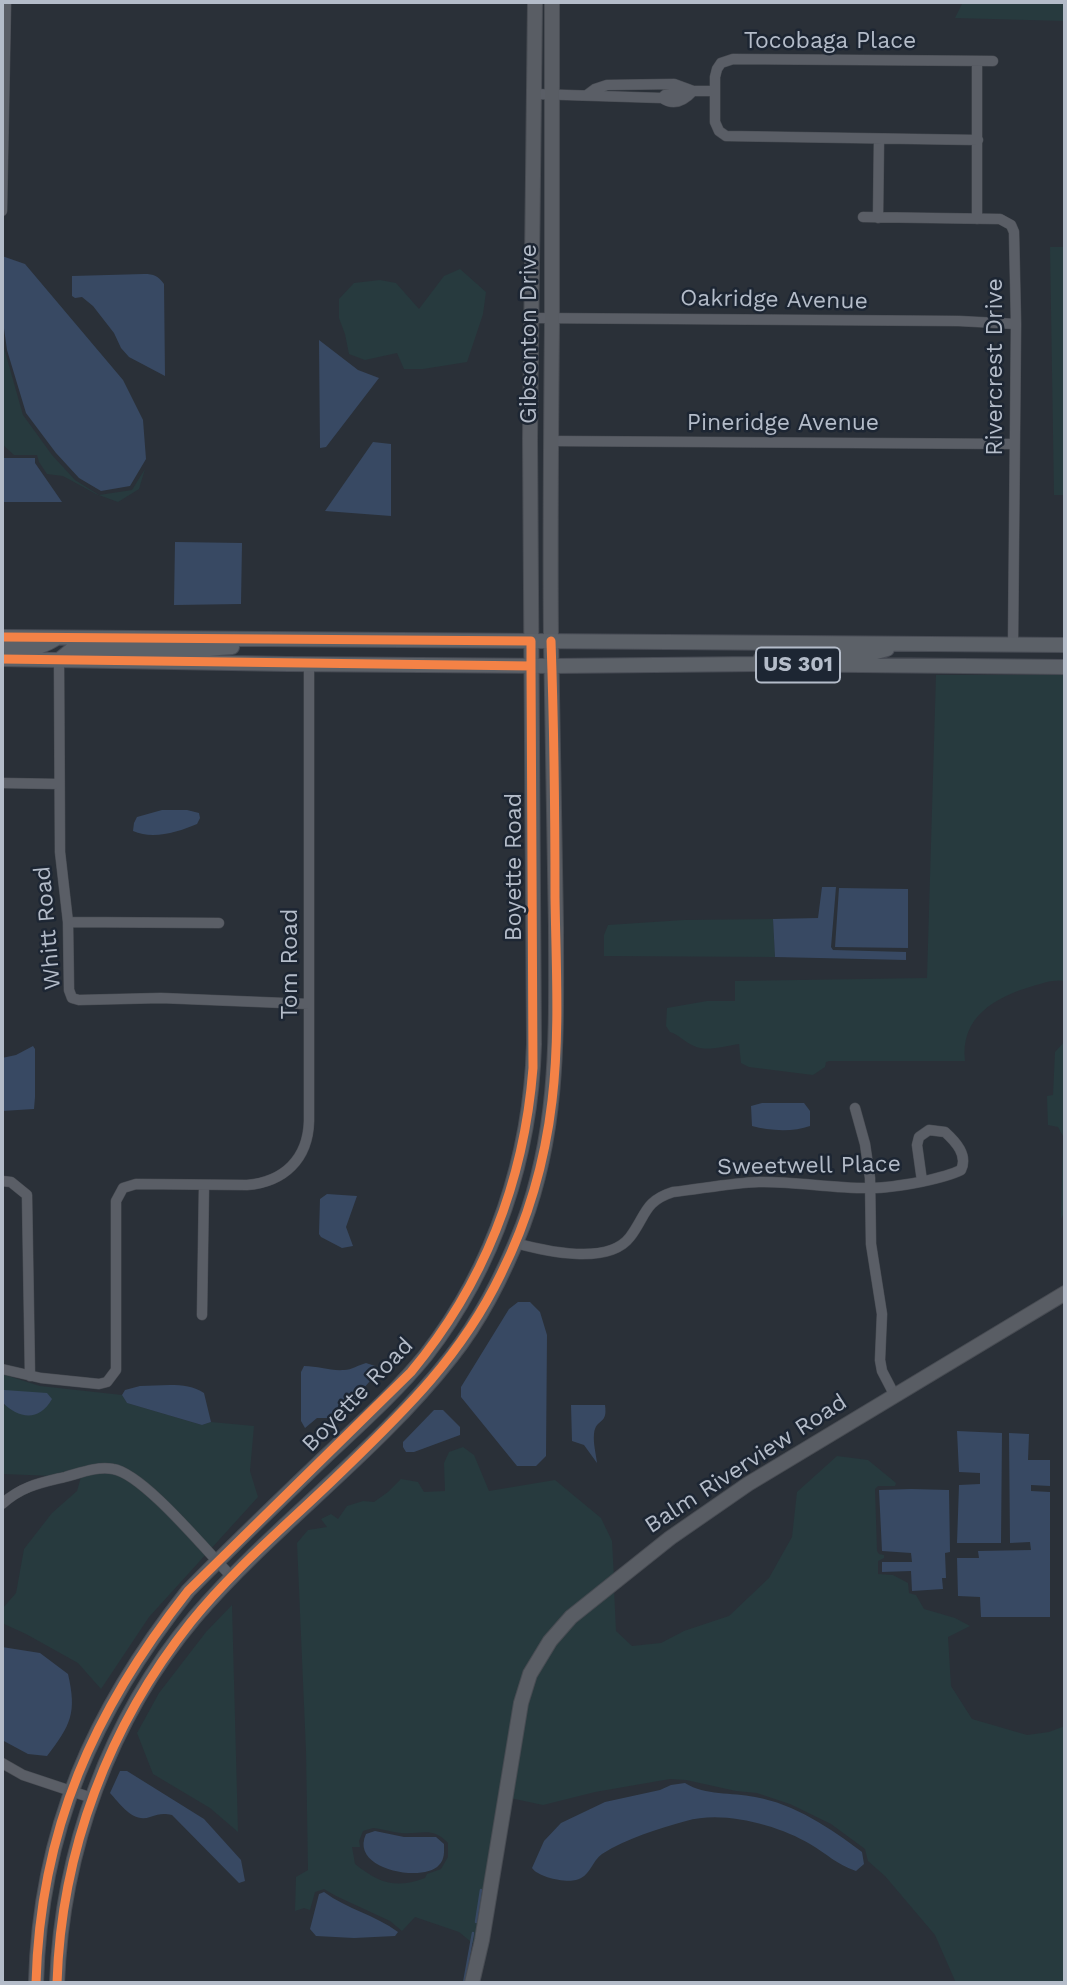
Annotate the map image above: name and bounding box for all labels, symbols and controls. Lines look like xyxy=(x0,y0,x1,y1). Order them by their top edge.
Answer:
street label: Tocobaga Place xyxy=(744,27,916,55)
street label: Gibsonton Drive xyxy=(515,244,543,424)
street label: Rivercrest Drive xyxy=(981,278,1009,456)
street label: Oakridge Avenue xyxy=(680,285,868,315)
street label: Pineridge Avenue xyxy=(687,409,879,437)
road number: US 301 xyxy=(756,648,840,682)
street label: Boyette Road xyxy=(500,793,528,941)
street label: Whitt Road xyxy=(29,865,67,991)
street label: Tom Road xyxy=(276,908,304,1020)
street label: Sweetwell Place xyxy=(717,1151,901,1181)
street label: Boyette Road xyxy=(297,1332,419,1458)
street label: Balm Riverview Road xyxy=(640,1388,852,1540)

